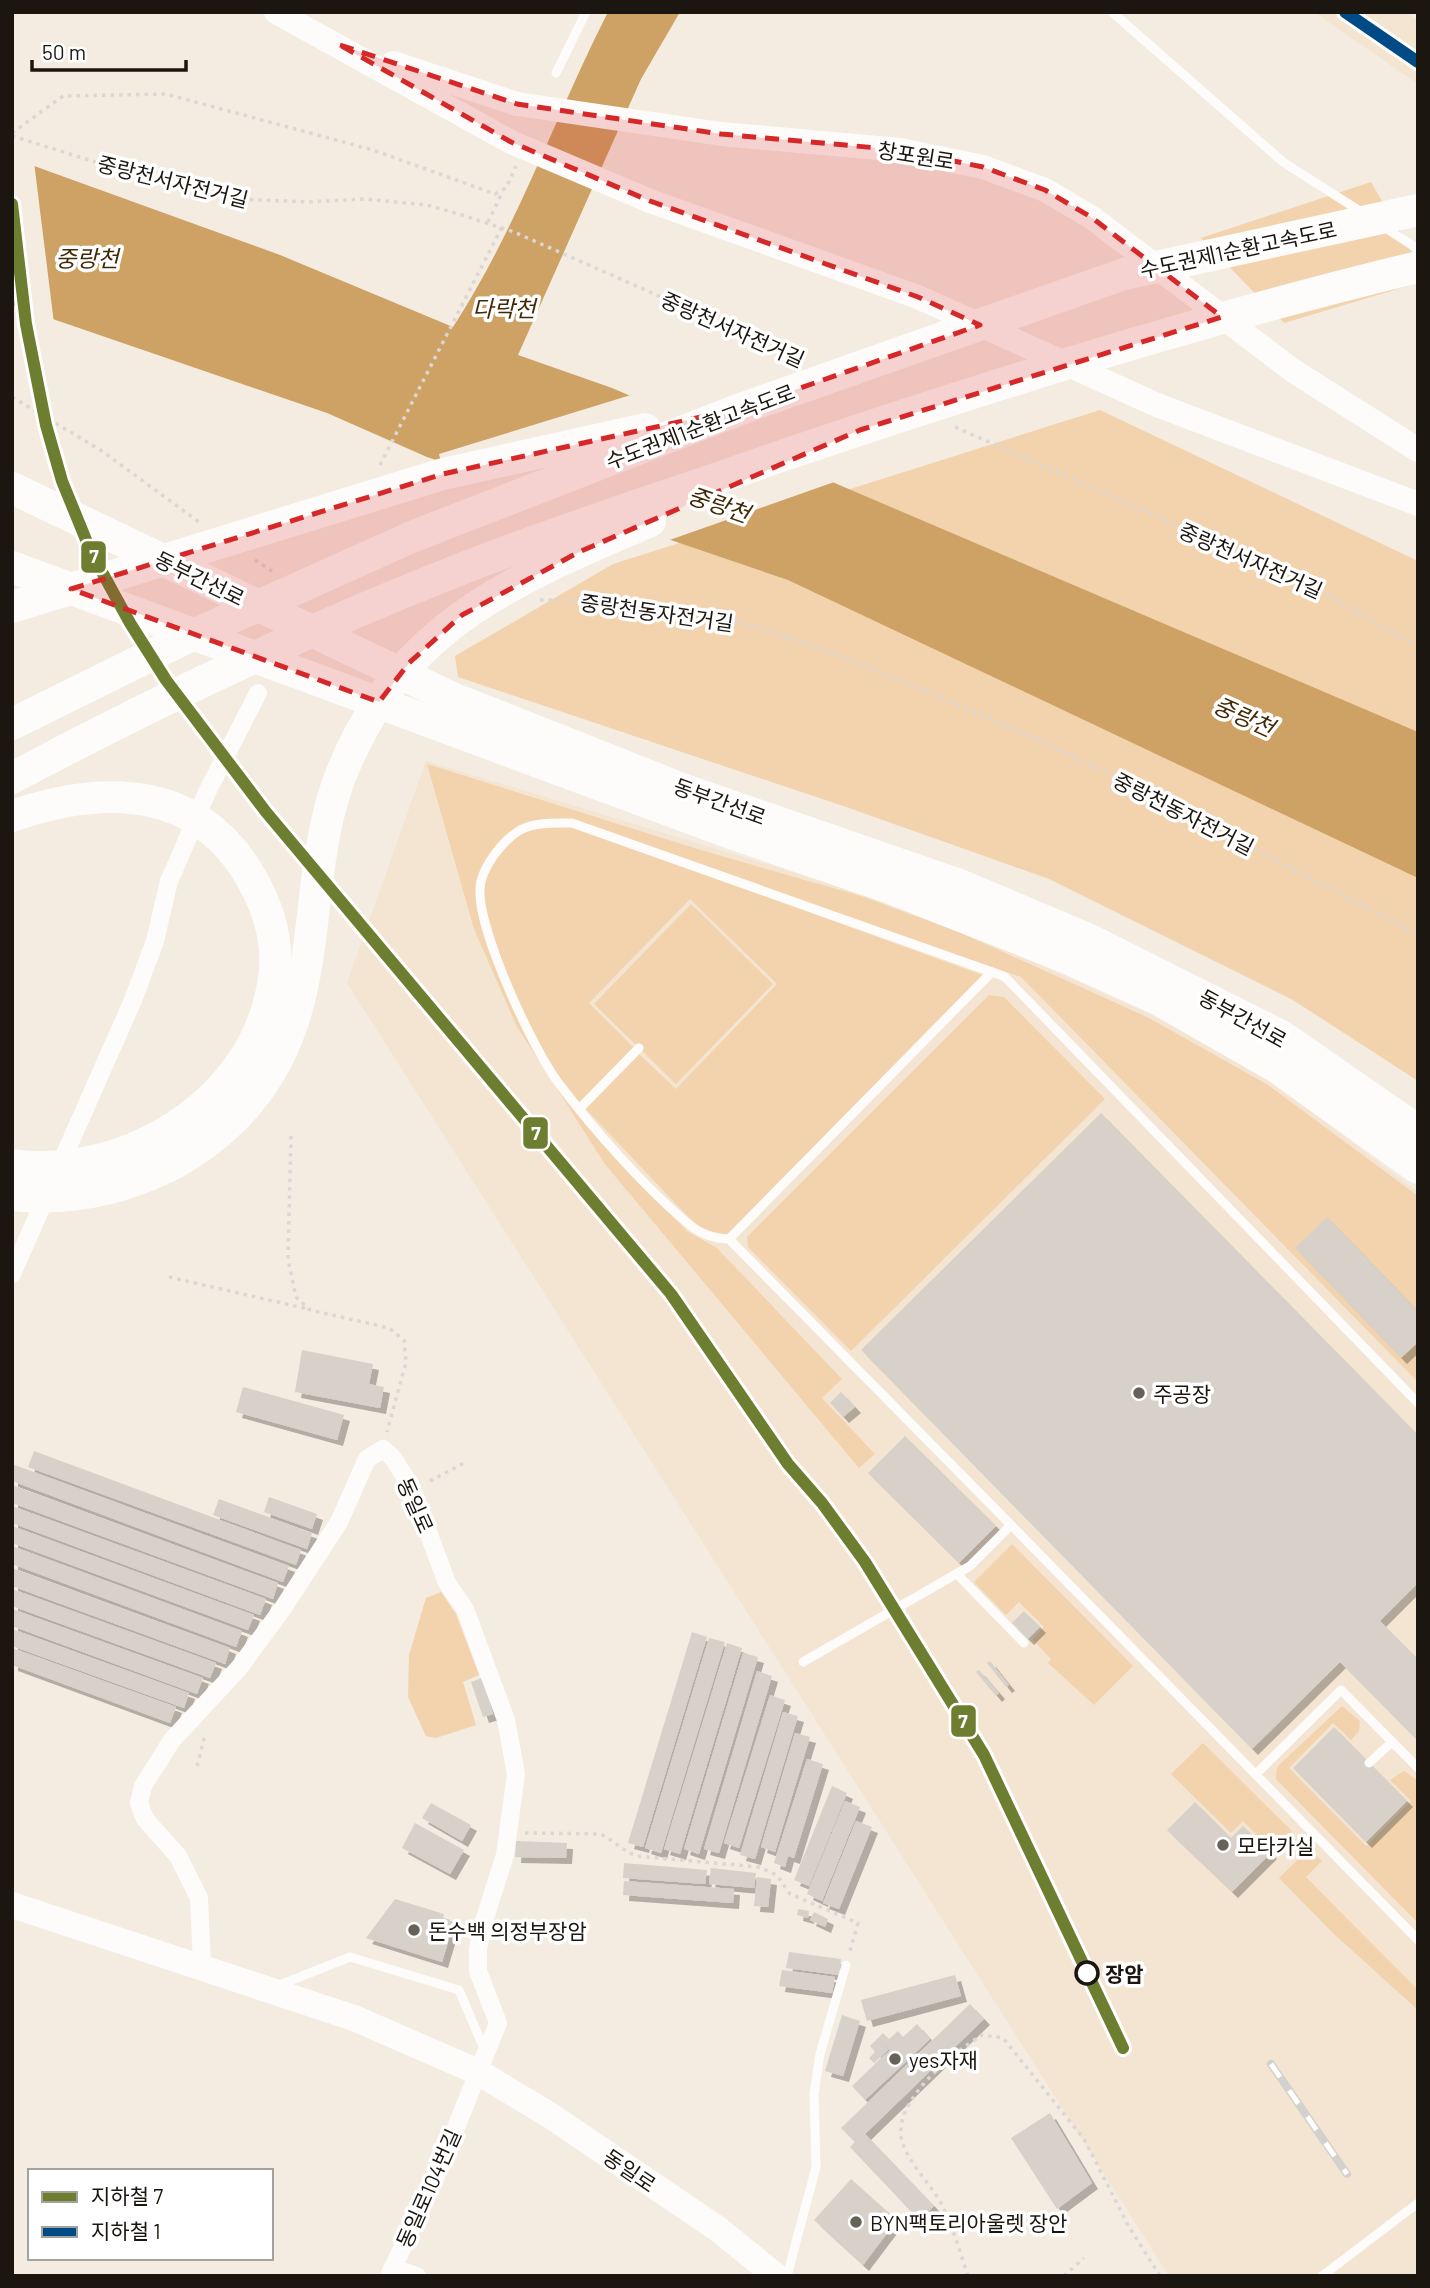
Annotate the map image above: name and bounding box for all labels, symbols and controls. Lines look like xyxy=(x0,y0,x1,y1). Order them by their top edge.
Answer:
scale bar xyxy=(32,28,186,72)
text: 50 m xyxy=(42,39,86,64)
street label: 창포원로 xyxy=(876,137,956,173)
street label: 중랑천서자전거길 xyxy=(95,150,251,212)
street label: 수도권제1순환고속도로 xyxy=(1137,216,1339,282)
water label: 중랑천 xyxy=(55,244,122,272)
street label: 중랑천서자전거길 xyxy=(657,286,809,372)
water label: 다락천 xyxy=(472,294,539,322)
street label: 수도권제1순환고속도로 xyxy=(602,378,798,474)
water label: 중랑천 xyxy=(684,480,756,528)
street label: 중랑천서자전거길 xyxy=(1175,517,1327,603)
line badge: 7 xyxy=(80,540,107,574)
text: 7 xyxy=(89,544,99,567)
street label: 동부간선로 xyxy=(151,546,249,610)
street label: 중랑천동자전거길 xyxy=(579,589,735,635)
water label: 중랑천 xyxy=(1209,690,1281,743)
street label: 중랑천동자전거길 xyxy=(1109,767,1259,859)
street label: 동부간선로 xyxy=(670,773,770,829)
street label: 동부간선로 xyxy=(1195,984,1291,1052)
line badge: 7 xyxy=(522,1116,549,1150)
text: 7 xyxy=(531,1121,541,1144)
place label: 주공장 xyxy=(1153,1381,1211,1406)
marker: 주공장 xyxy=(1131,1385,1147,1401)
street label: 동일로 xyxy=(393,1473,439,1537)
line badge: 7 xyxy=(950,1704,977,1738)
text: 7 xyxy=(958,1709,968,1732)
place label: 모타카실 xyxy=(1237,1833,1314,1858)
marker: 모타카실 xyxy=(1215,1837,1231,1853)
place label: 돈수백 의정부장암 xyxy=(428,1918,587,1943)
marker: 돈수백 의정부장암 xyxy=(406,1922,422,1938)
marker: 장암 xyxy=(1075,1961,1099,1985)
place label: 장암 xyxy=(1105,1961,1144,1986)
place label: yes자재 xyxy=(909,2047,978,2072)
marker: yes자재 xyxy=(887,2051,903,2067)
street label: 동일로104번길 xyxy=(391,2125,465,2251)
street label: 동일로 xyxy=(599,2143,661,2197)
legend xyxy=(28,2169,273,2260)
text: 지하철 7 xyxy=(91,2183,163,2208)
place label: BYN팩토리아울렛 장안 xyxy=(870,2210,1067,2235)
marker: BYN팩토리아울렛 장안 xyxy=(848,2214,864,2230)
text: 지하철 1 xyxy=(91,2218,161,2243)

